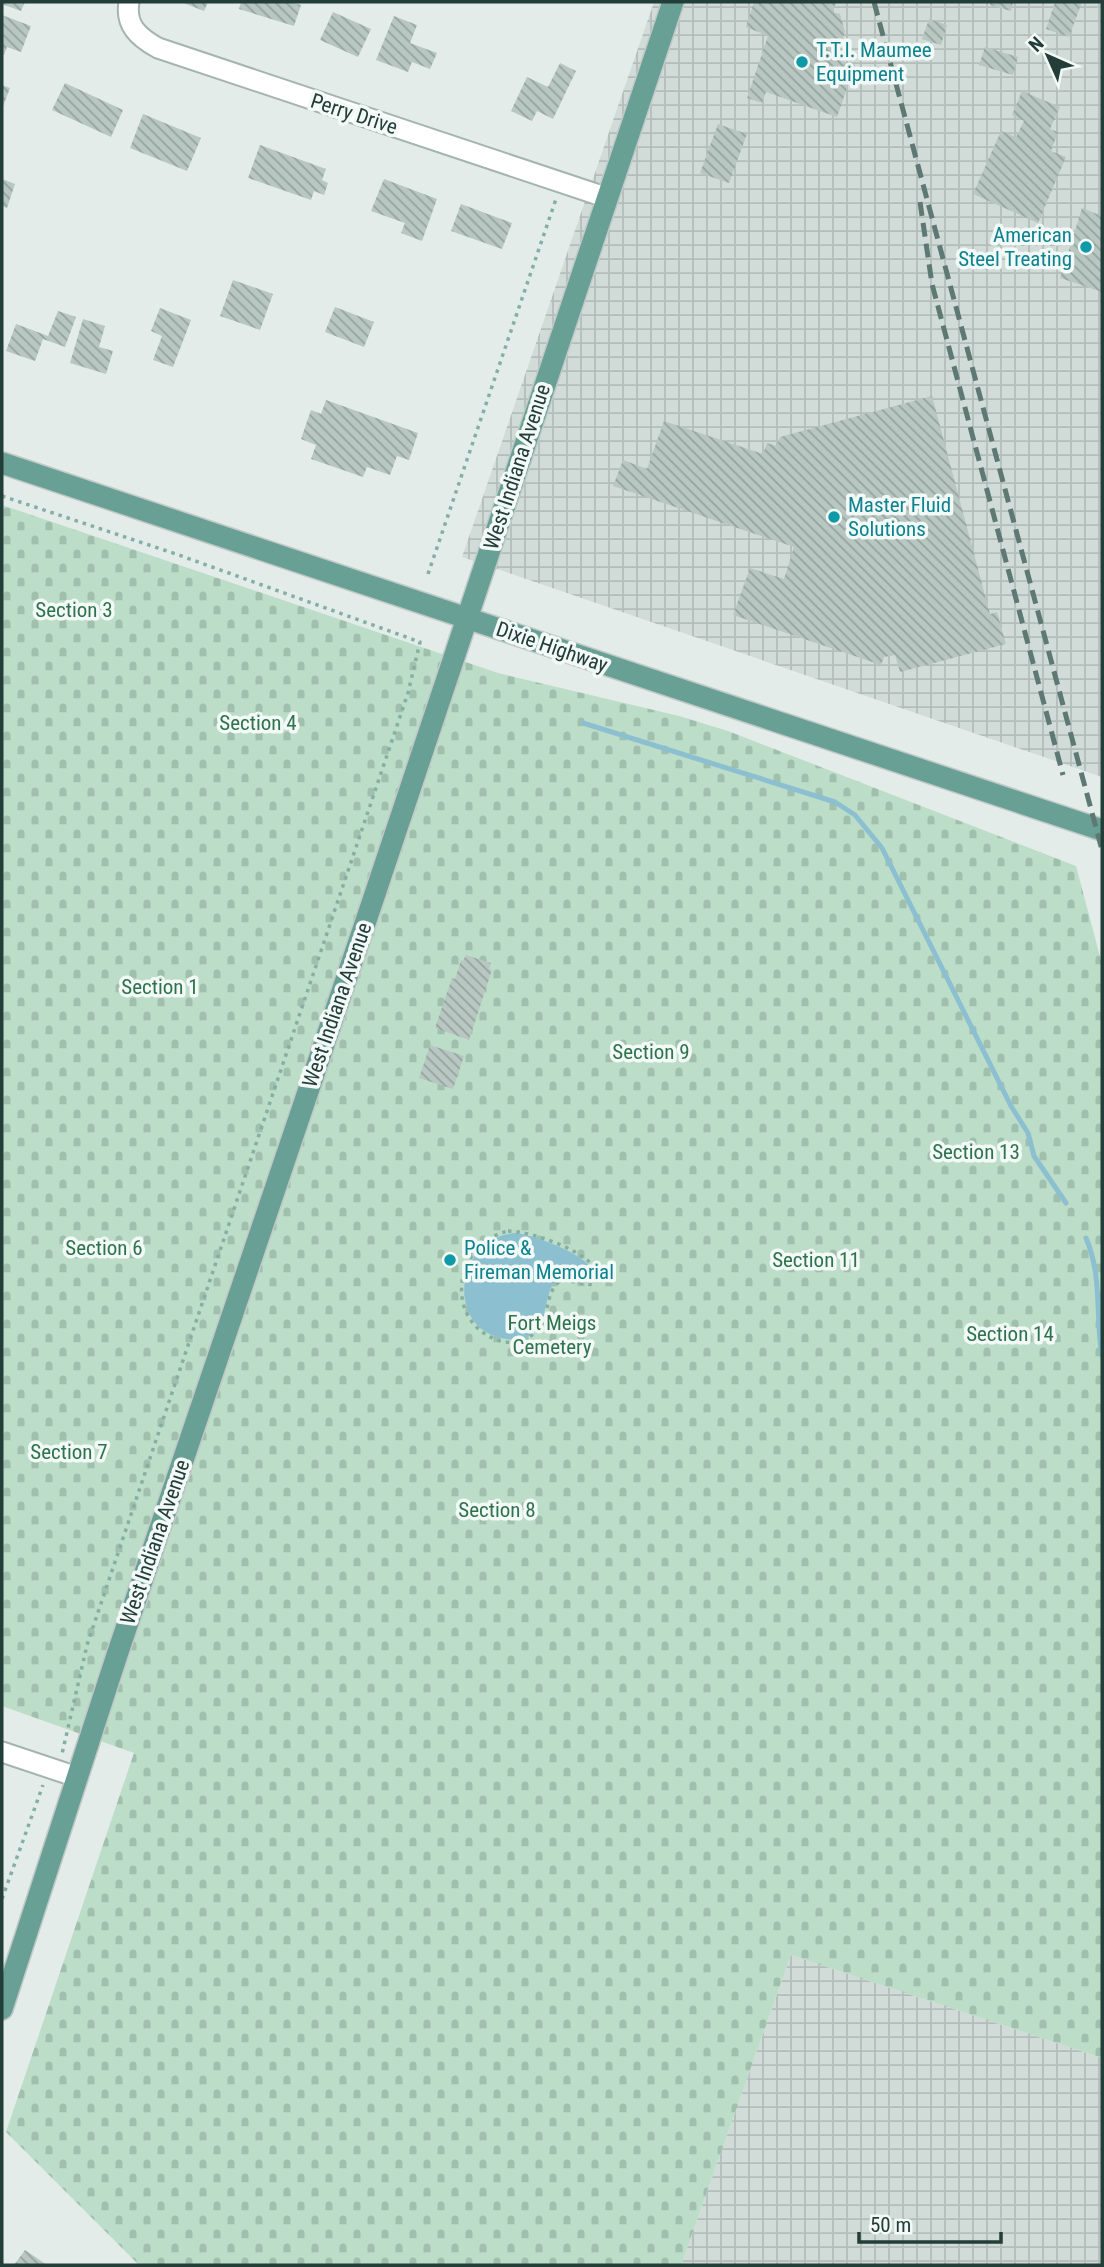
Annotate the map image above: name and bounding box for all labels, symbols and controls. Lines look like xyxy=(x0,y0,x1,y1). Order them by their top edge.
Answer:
north arrow xyxy=(1013,21,1083,91)
text: N xyxy=(1024,32,1049,57)
place label: T.T.I. Maumee Equipment xyxy=(816,38,932,86)
marker: T.T.I. Maumee Equipment xyxy=(794,54,810,70)
street label: Perry Drive xyxy=(308,89,401,139)
place label: American Steel Treating xyxy=(958,223,1072,271)
marker: American Steel Treating xyxy=(1078,239,1094,255)
street label: West Indiana Avenue xyxy=(479,381,555,553)
place label: Master Fluid Solutions xyxy=(848,493,951,541)
marker: Master Fluid Solutions xyxy=(826,509,842,525)
park label: Section 3 xyxy=(35,598,113,622)
street label: Dixie Highway xyxy=(493,617,611,677)
park label: Section 4 xyxy=(219,711,297,735)
street label: West Indiana Avenue xyxy=(298,919,376,1090)
park label: Section 1 xyxy=(121,975,199,999)
park label: Section 9 xyxy=(612,1040,690,1064)
park label: Section 13 xyxy=(932,1140,1020,1164)
park label: Section 6 xyxy=(65,1236,143,1260)
place label: Police & Fireman Memorial xyxy=(464,1236,614,1284)
park label: Section 11 xyxy=(772,1248,860,1272)
marker: Police & Fireman Memorial xyxy=(442,1252,458,1268)
park label: Fort Meigs Cemetery xyxy=(508,1311,596,1359)
park label: Section 14 xyxy=(966,1322,1054,1346)
park label: Section 7 xyxy=(30,1440,108,1464)
street label: West Indiana Avenue xyxy=(116,1456,194,1627)
park label: Section 8 xyxy=(458,1498,536,1522)
scale bar xyxy=(859,2200,1001,2244)
text: 50 m xyxy=(870,2213,911,2237)

